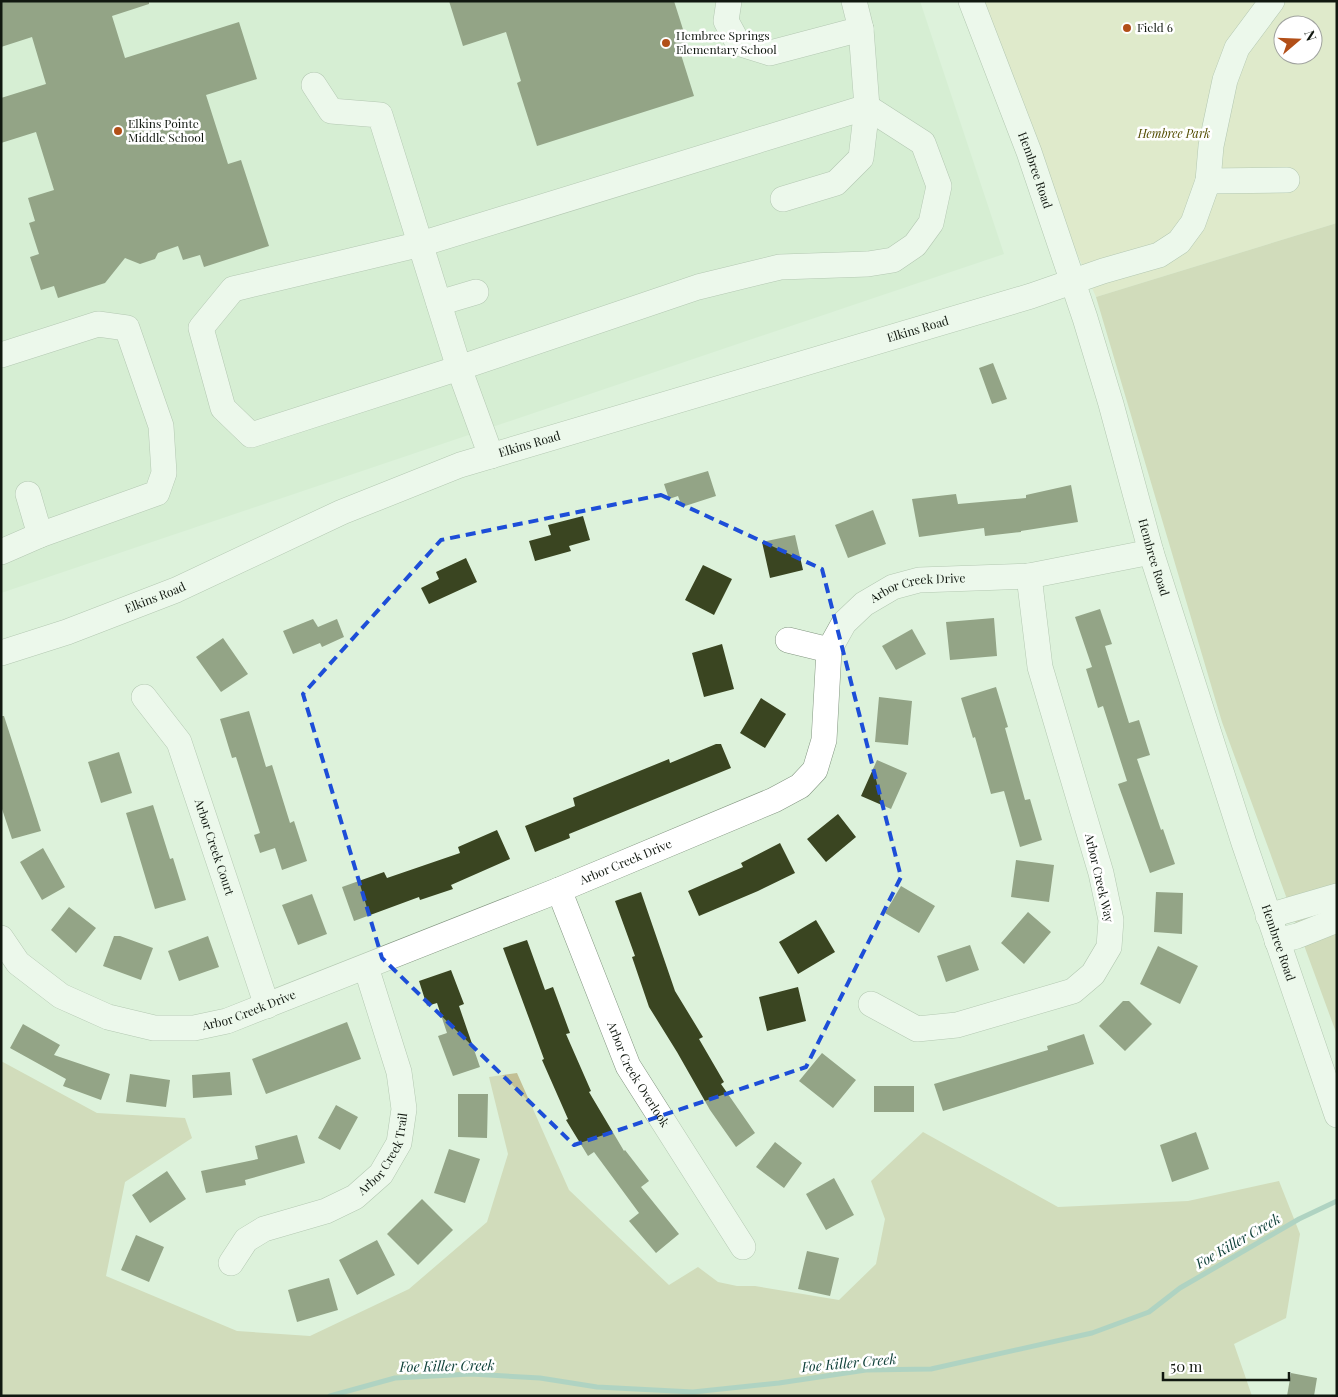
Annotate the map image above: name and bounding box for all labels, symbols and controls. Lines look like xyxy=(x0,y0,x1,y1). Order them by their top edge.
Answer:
north arrow xyxy=(1273,15,1323,65)
place label: Field 6 xyxy=(1137,19,1173,35)
marker: Field 6 xyxy=(1121,22,1133,34)
place label: Hembree Springs Elementary School xyxy=(676,27,777,57)
text: N xyxy=(1300,28,1321,43)
marker: Hembree Springs Elementary School xyxy=(660,37,672,49)
place label: Elkins Pointe Middle School xyxy=(128,115,205,145)
marker: Elkins Pointe Middle School xyxy=(112,125,124,137)
park label: Hembree Park xyxy=(1137,125,1210,141)
street label: Hembree Road xyxy=(1015,129,1056,210)
street label: Elkins Road xyxy=(885,312,950,345)
street label: Elkins Road xyxy=(496,427,562,460)
street label: Hembree Road xyxy=(1135,517,1174,598)
street label: Arbor Creek Drive xyxy=(866,569,966,606)
street label: Elkins Road xyxy=(122,578,188,616)
street label: Arbor Creek Court xyxy=(191,796,239,898)
street label: Arbor Creek Way xyxy=(1082,831,1118,924)
street label: Arbor Creek Drive xyxy=(576,835,674,888)
street label: Hembree Road xyxy=(1259,902,1300,983)
street label: Arbor Creek Drive xyxy=(199,986,298,1033)
street label: Arbor Creek Overlook xyxy=(604,1018,674,1130)
street label: Arbor Creek Trail xyxy=(353,1111,410,1199)
water label: Foe Killer Creek xyxy=(1191,1209,1284,1273)
water label: Foe Killer Creek xyxy=(800,1349,897,1376)
scale bar xyxy=(1163,1350,1289,1382)
water label: Foe Killer Creek xyxy=(398,1355,495,1376)
text: 50 m xyxy=(1170,1356,1203,1376)

